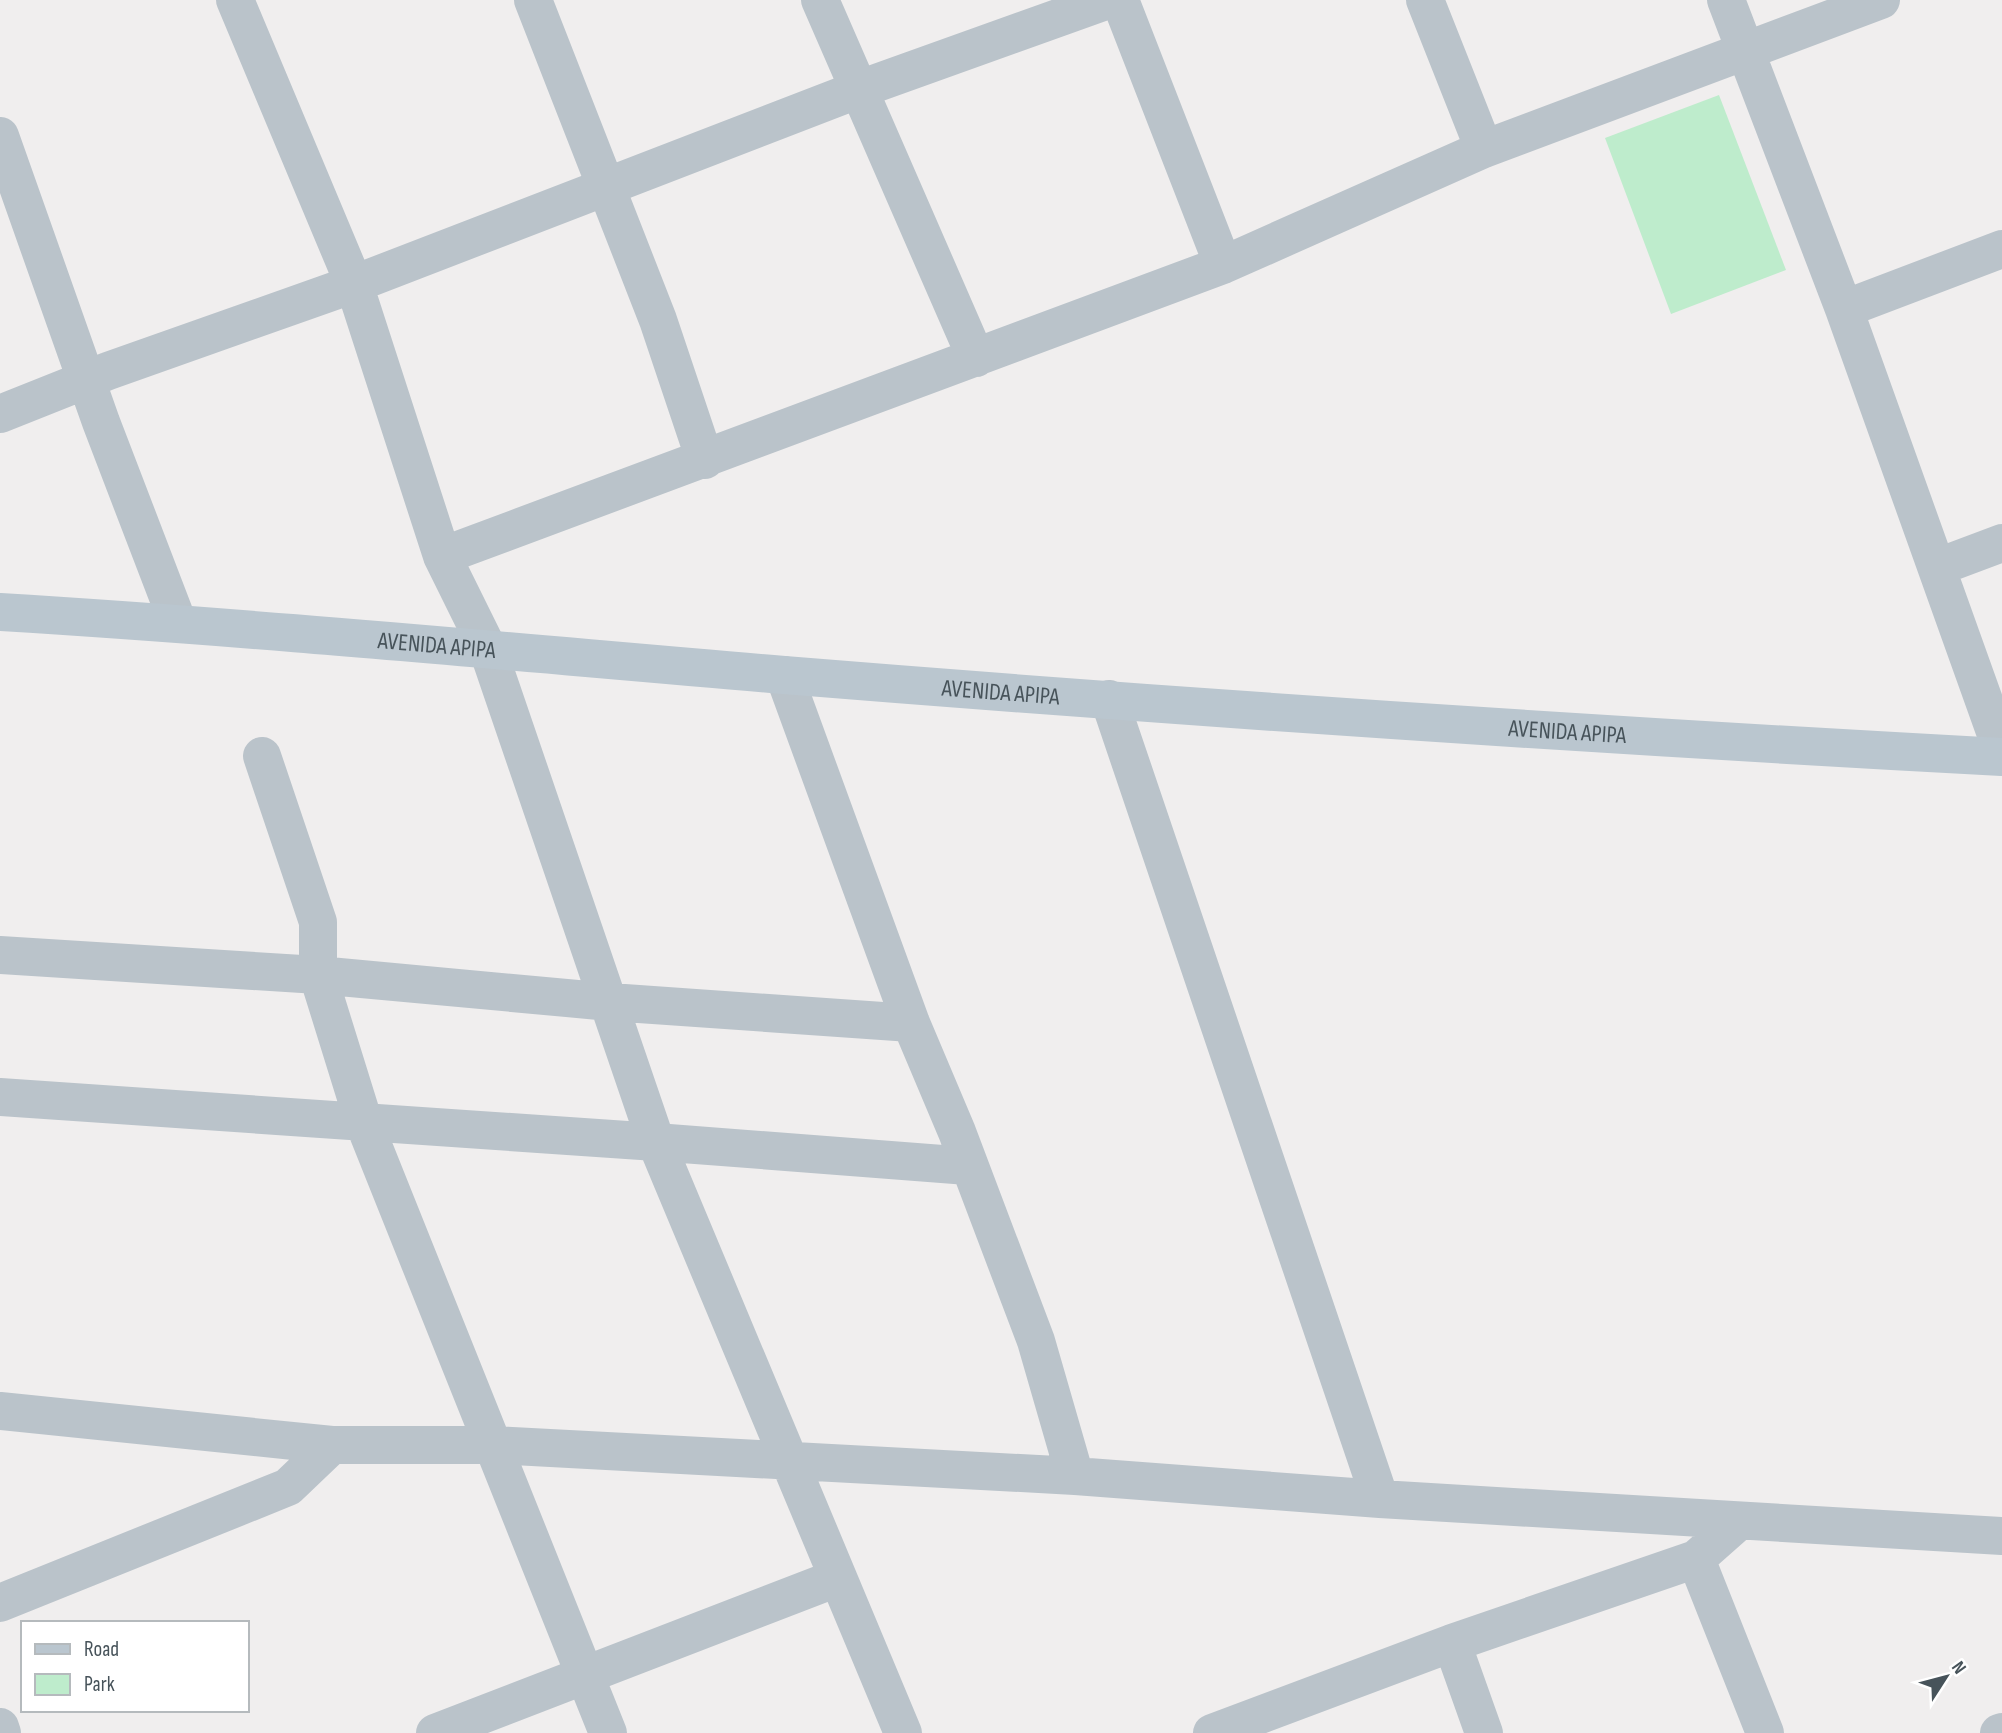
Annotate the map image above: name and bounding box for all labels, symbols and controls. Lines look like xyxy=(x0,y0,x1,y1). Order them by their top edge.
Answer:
street label: AVENIDA APIPA xyxy=(376,626,498,665)
street label: AVENIDA APIPA xyxy=(940,673,1061,712)
street label: AVENIDA APIPA xyxy=(1507,714,1628,750)
legend xyxy=(21,1621,248,1712)
text: Road xyxy=(84,1637,119,1662)
north arrow xyxy=(1911,1642,1981,1712)
text: N xyxy=(1946,1657,1971,1679)
text: Park xyxy=(84,1672,115,1697)

